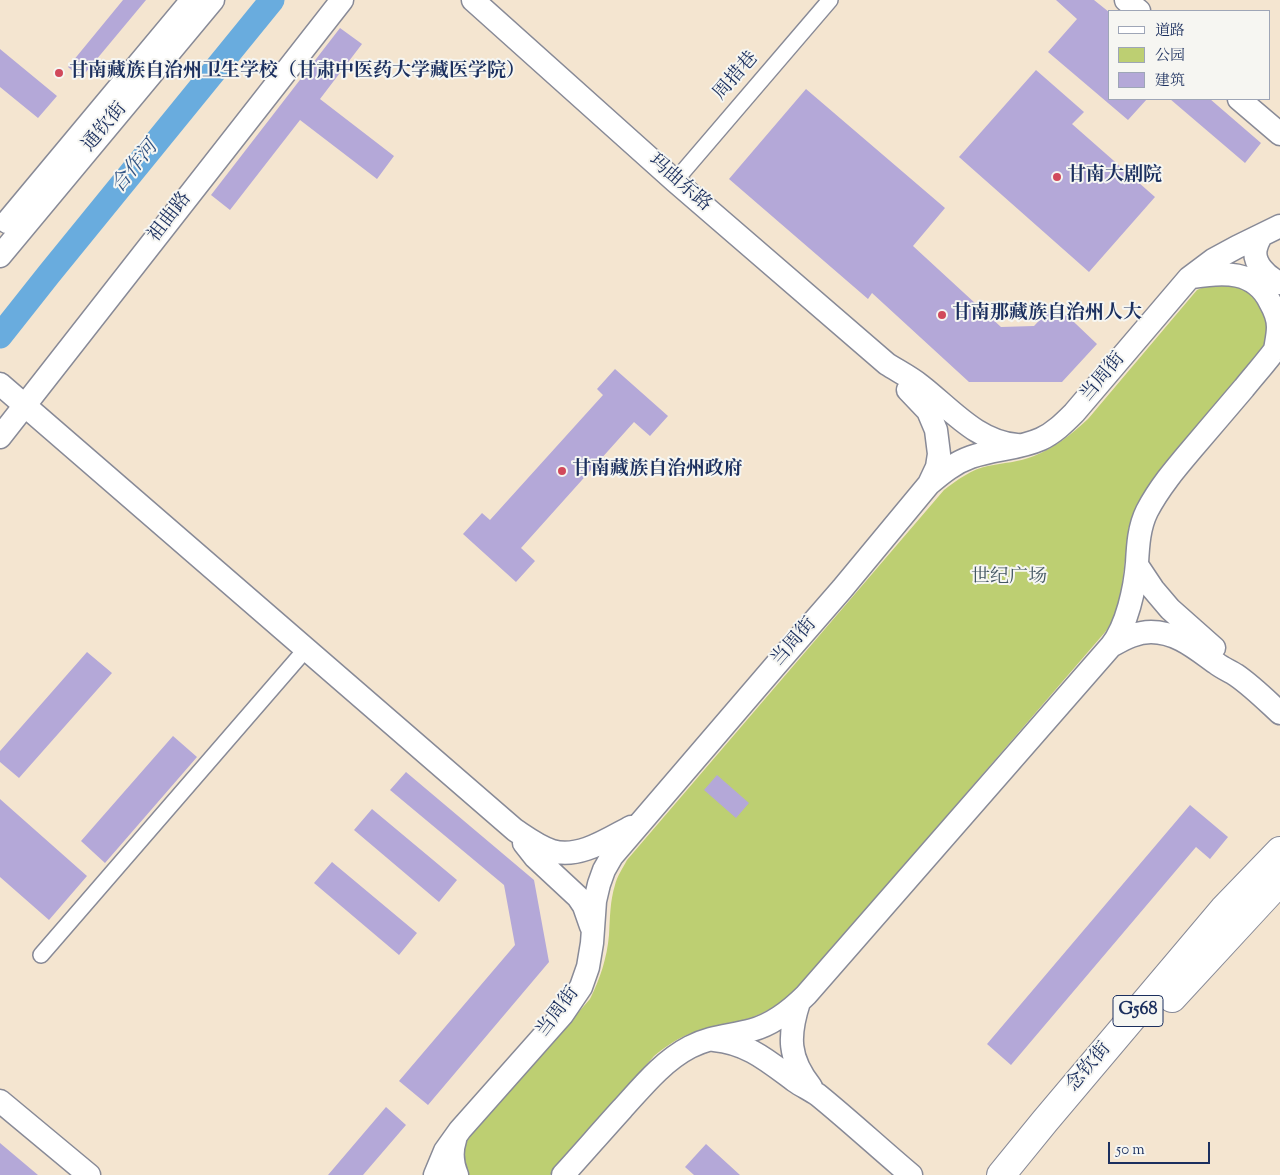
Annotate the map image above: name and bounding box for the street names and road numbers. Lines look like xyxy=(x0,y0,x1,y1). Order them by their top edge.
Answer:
street label: 周措巷 xyxy=(710,48,764,106)
street label: 通钦街 xyxy=(79,99,133,157)
street label: 玛曲东路 xyxy=(643,150,715,218)
street label: 祖曲路 xyxy=(144,189,198,247)
street label: 当周街 xyxy=(1077,349,1131,407)
street label: 当周街 xyxy=(768,614,822,672)
street label: 当周街 xyxy=(533,983,585,1043)
road number: G568 xyxy=(1113,996,1163,1026)
street label: 念钦街 xyxy=(1063,1039,1117,1097)

